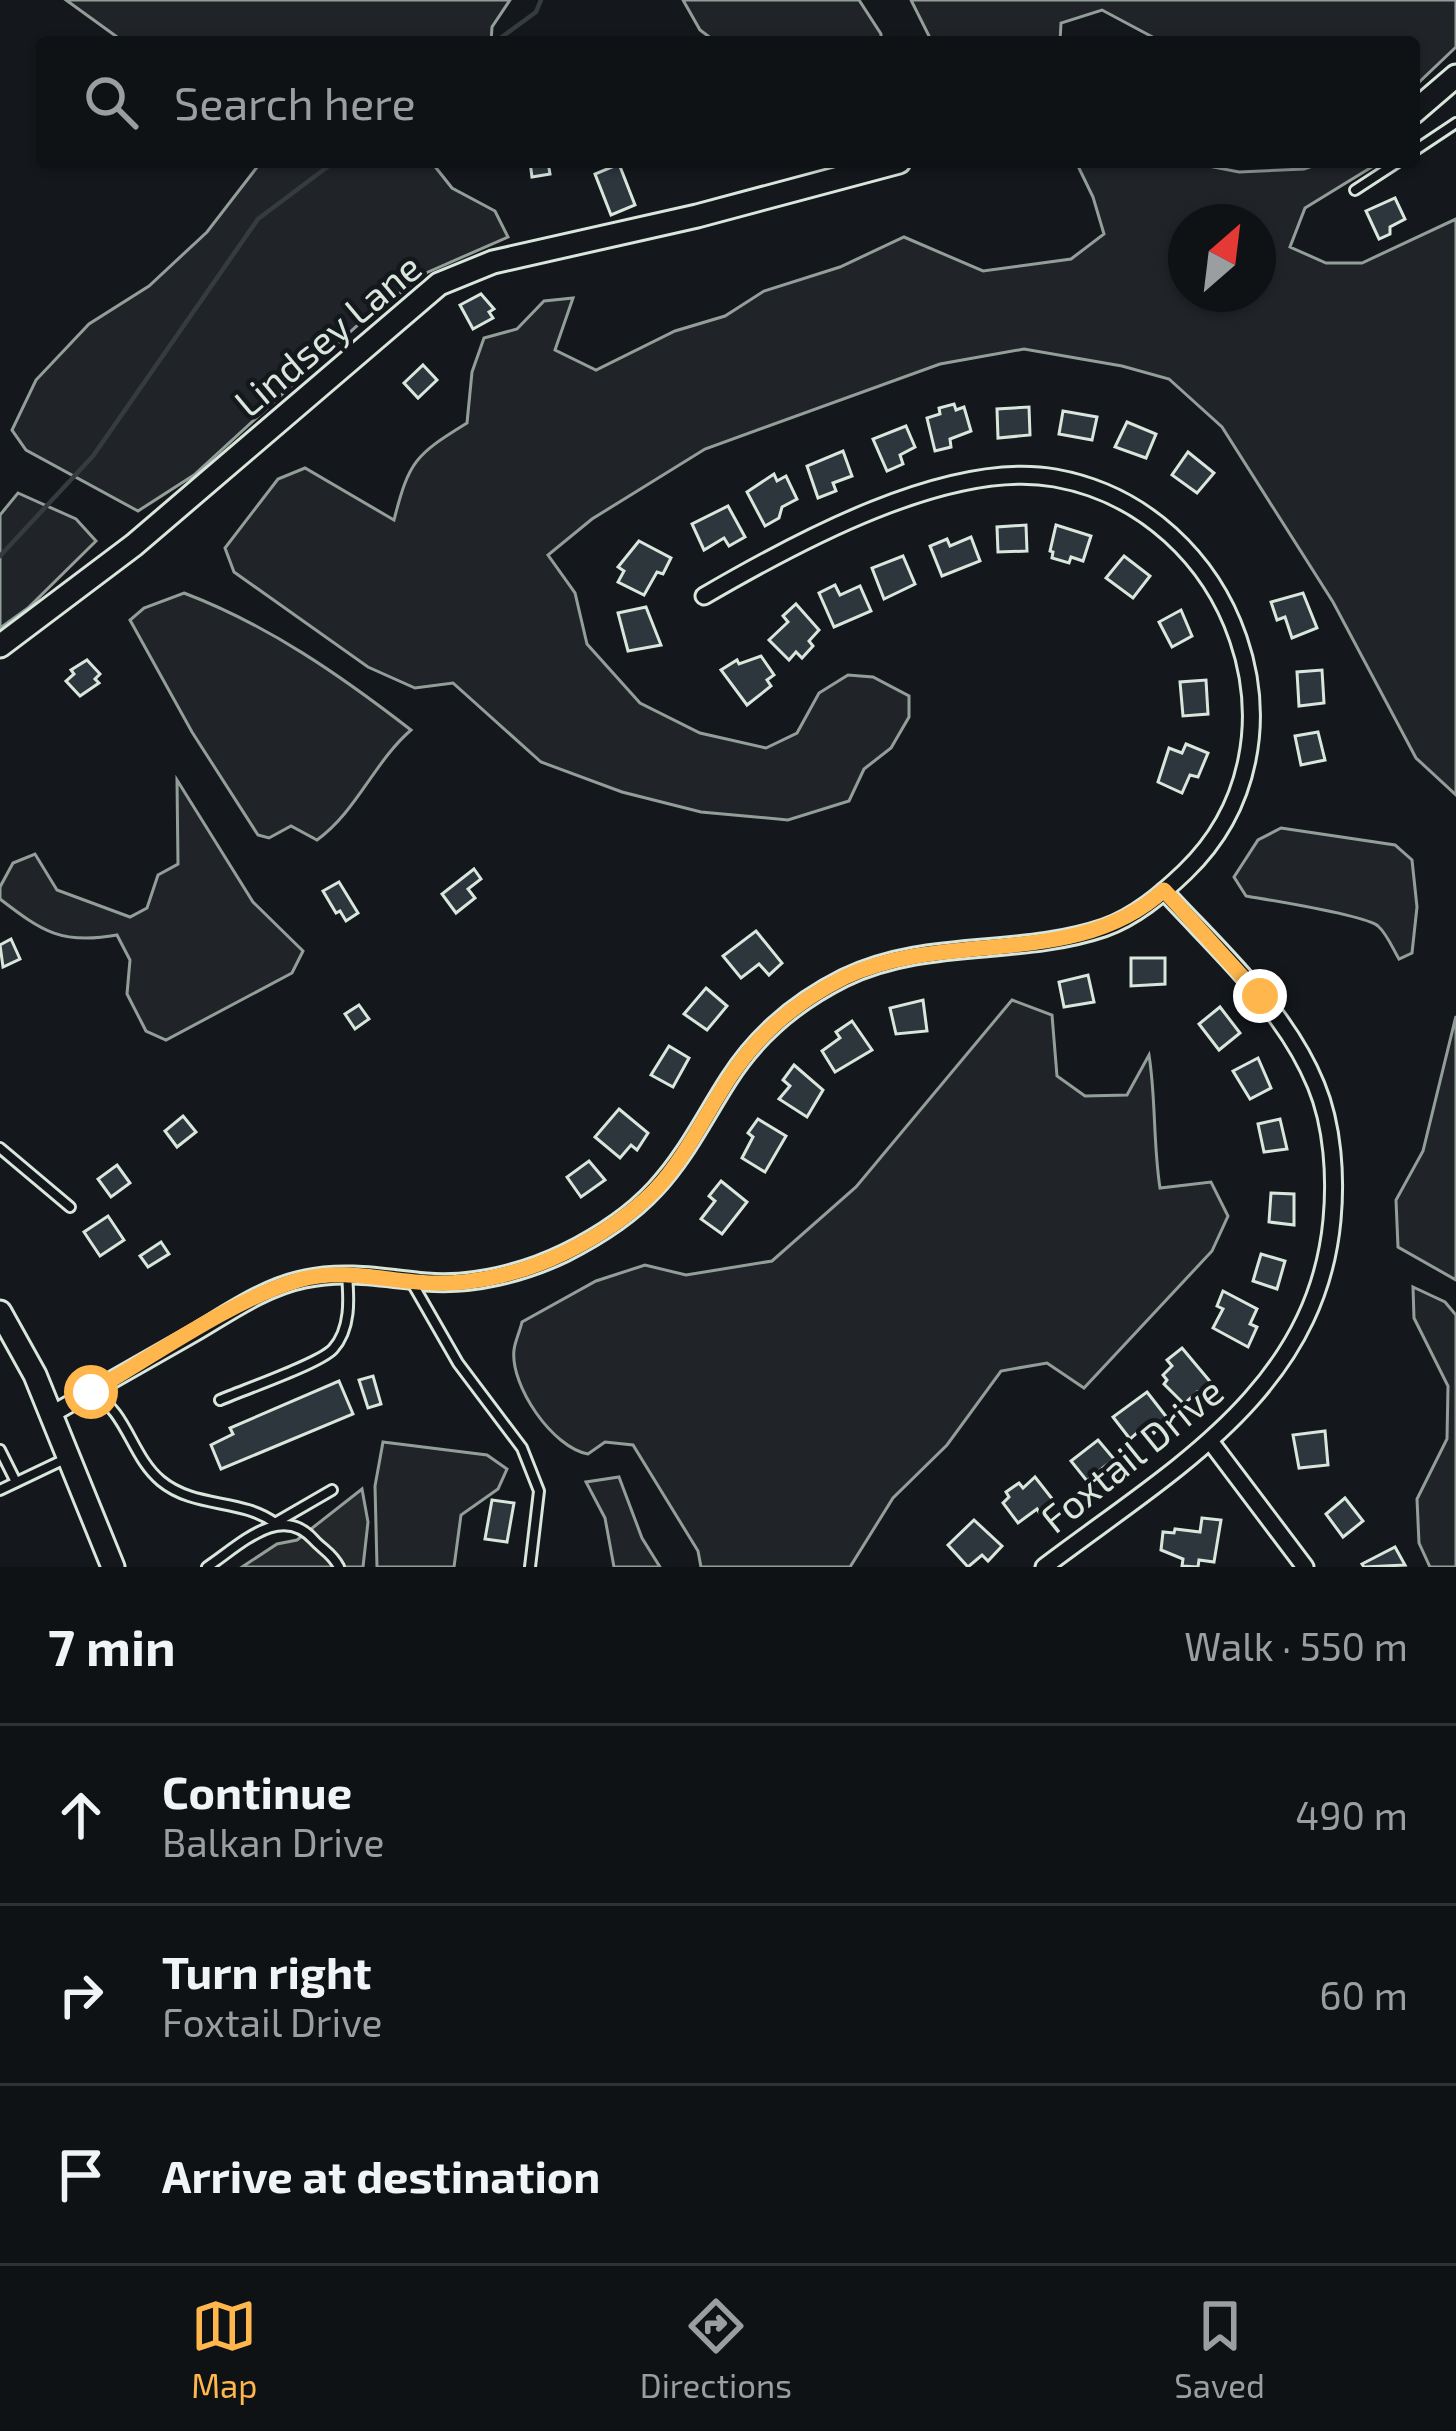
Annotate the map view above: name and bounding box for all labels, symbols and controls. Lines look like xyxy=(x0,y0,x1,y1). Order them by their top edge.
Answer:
search box xyxy=(36,36,1420,168)
icon: search xyxy=(78,69,144,135)
text: Search here xyxy=(174,75,416,129)
north arrow xyxy=(1168,204,1276,312)
street label: Lindsey Lane xyxy=(224,242,430,425)
route end xyxy=(1233,969,1287,1023)
route start xyxy=(64,1365,118,1419)
street label: Foxtail Drive xyxy=(1031,1366,1232,1541)
text: 7 min xyxy=(48,1615,176,1676)
text: Walk · 550 m xyxy=(1184,1622,1408,1669)
text: Continue xyxy=(162,1764,352,1818)
icon: ahead xyxy=(48,1782,114,1848)
text: 490 m xyxy=(1295,1791,1408,1838)
text: Balkan Drive xyxy=(162,1818,384,1865)
text: Turn right xyxy=(162,1944,371,1998)
icon: right xyxy=(48,1962,114,2028)
text: 60 m xyxy=(1319,1971,1408,2018)
text: Foxtail Drive xyxy=(162,1998,383,2045)
icon: arrive xyxy=(48,2142,114,2208)
text: Arrive at destination xyxy=(162,2148,600,2202)
tab: Map xyxy=(191,2293,257,2405)
tab: Directions xyxy=(640,2293,792,2405)
tab: Saved xyxy=(1174,2293,1265,2405)

